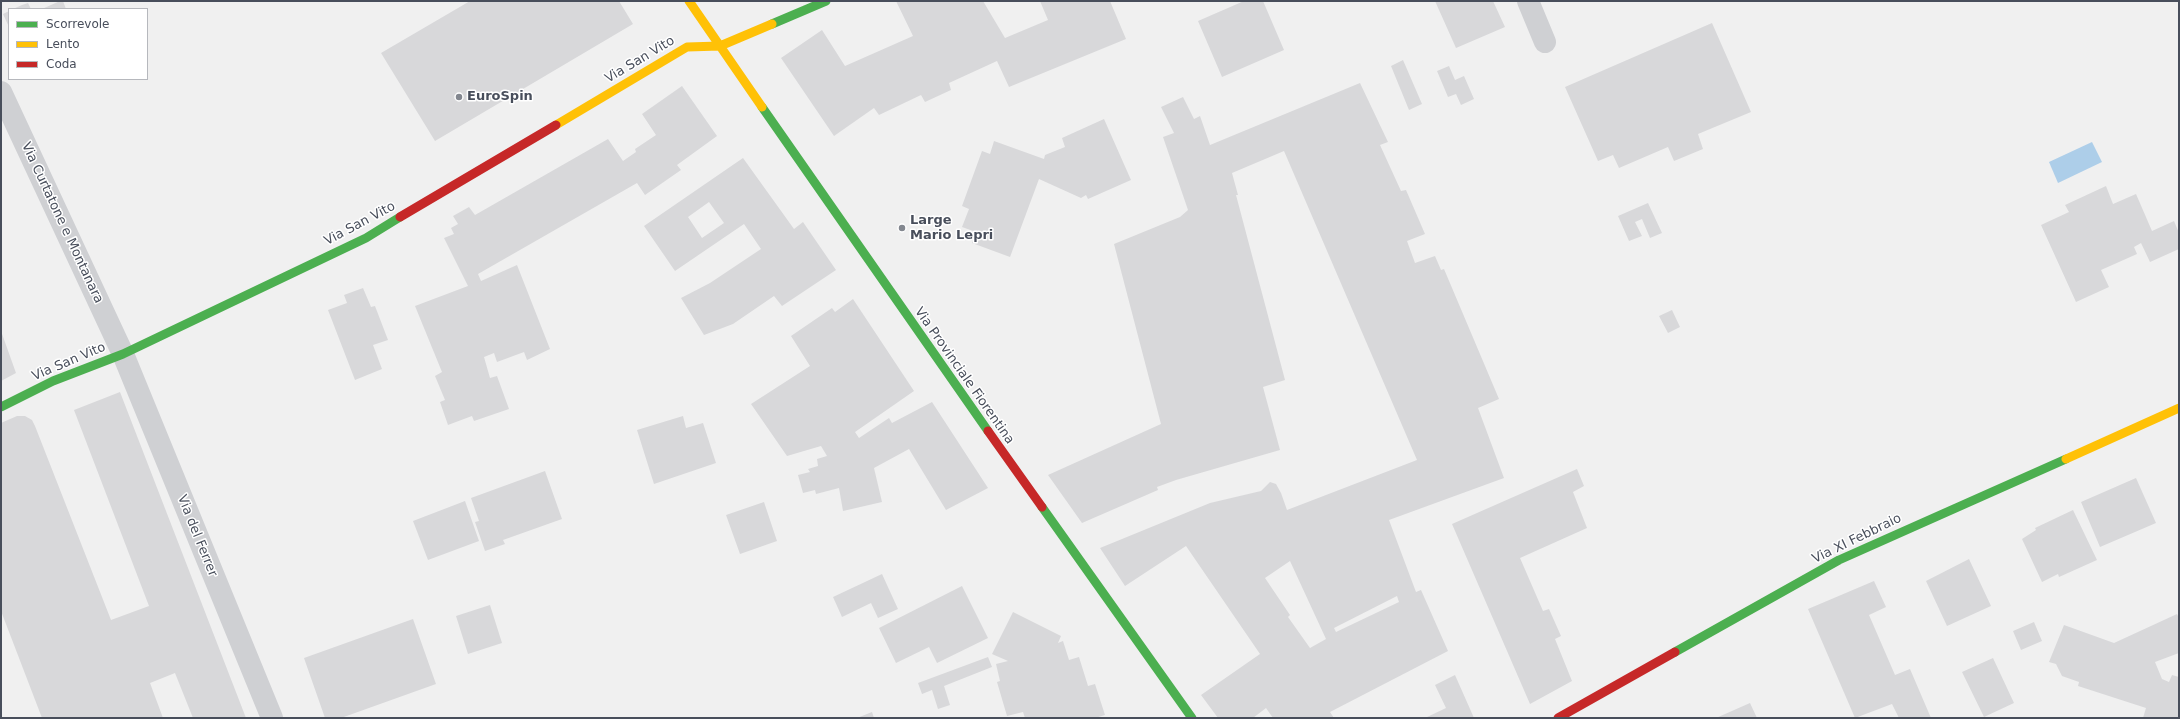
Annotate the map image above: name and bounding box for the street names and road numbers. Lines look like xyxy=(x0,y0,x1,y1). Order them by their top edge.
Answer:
street label: Via San Vito xyxy=(602,33,678,87)
street label: Via Curtatone e Montanara xyxy=(18,140,106,306)
street label: Via San Vito xyxy=(322,199,398,249)
street label: Via Provinciale Fiorentina xyxy=(911,305,1017,447)
street label: Via San Vito xyxy=(30,340,108,384)
street label: Via del Ferrer xyxy=(174,493,220,579)
street label: Via XI Febbraio xyxy=(1810,511,1904,567)

